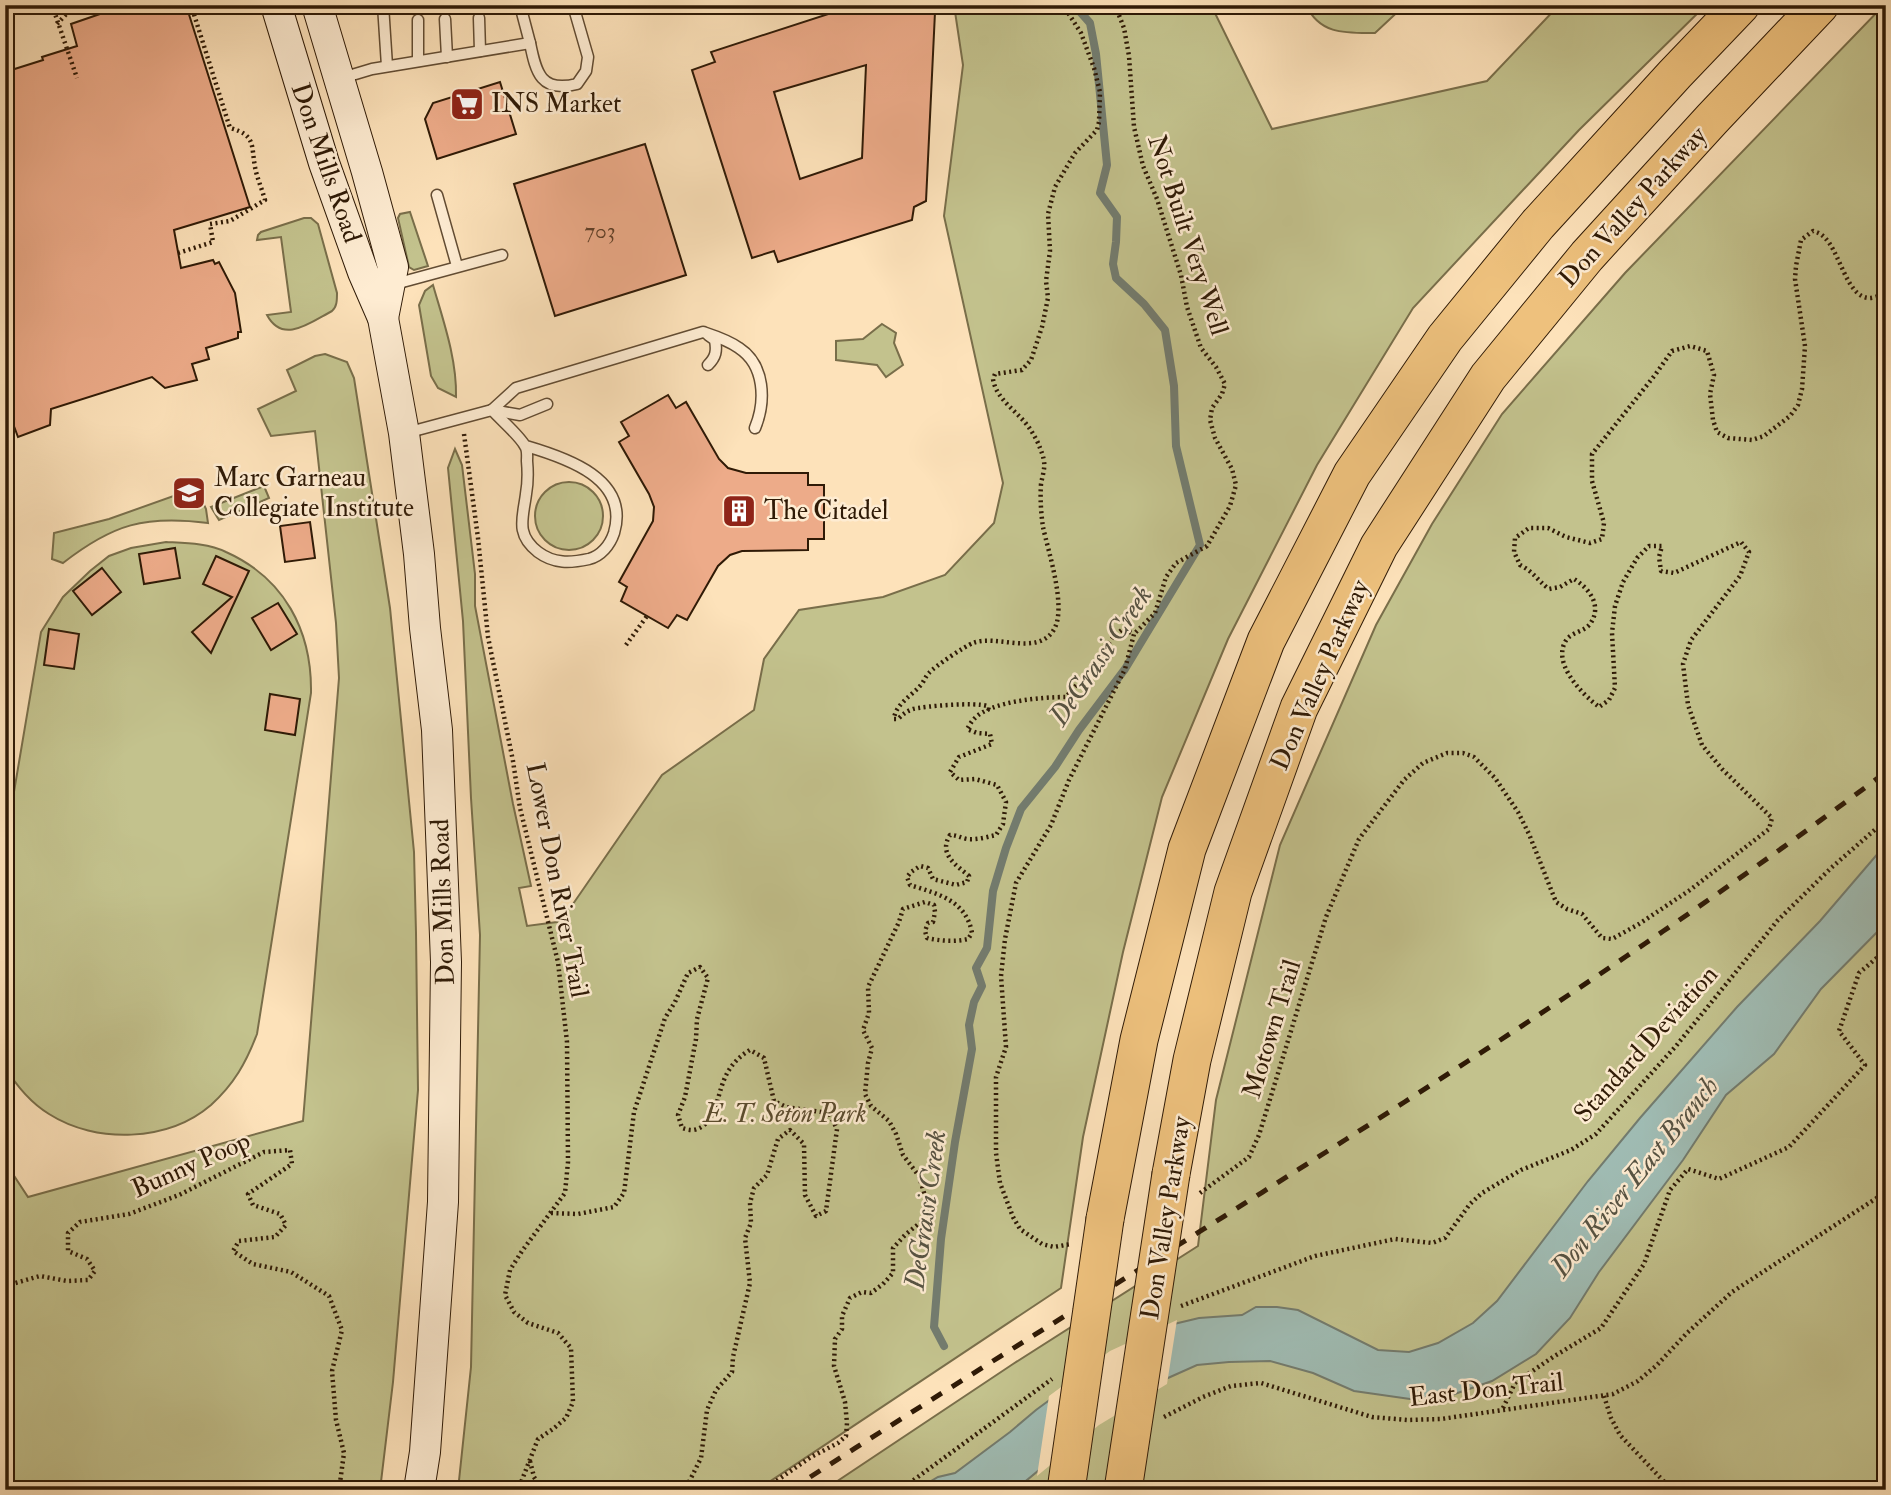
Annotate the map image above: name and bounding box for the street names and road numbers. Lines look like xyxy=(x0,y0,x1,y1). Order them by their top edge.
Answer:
street label: Don Mills Road xyxy=(284,79,368,247)
street label: Don Valley Parkway xyxy=(1552,120,1714,294)
street label: Not Built Very Well xyxy=(1141,131,1236,340)
street label: Don Valley Parkway xyxy=(1264,574,1377,775)
street label: Lower Don River Trail xyxy=(519,760,596,1001)
street label: Don Mills Road xyxy=(424,818,462,986)
street label: Motown Trail xyxy=(1236,956,1308,1102)
street label: Standard Deviation xyxy=(1567,959,1725,1129)
street label: Don Valley Parkway xyxy=(1134,1114,1198,1322)
street label: Bunny Poop xyxy=(127,1125,256,1206)
street label: East Don Trail xyxy=(1407,1366,1565,1414)

